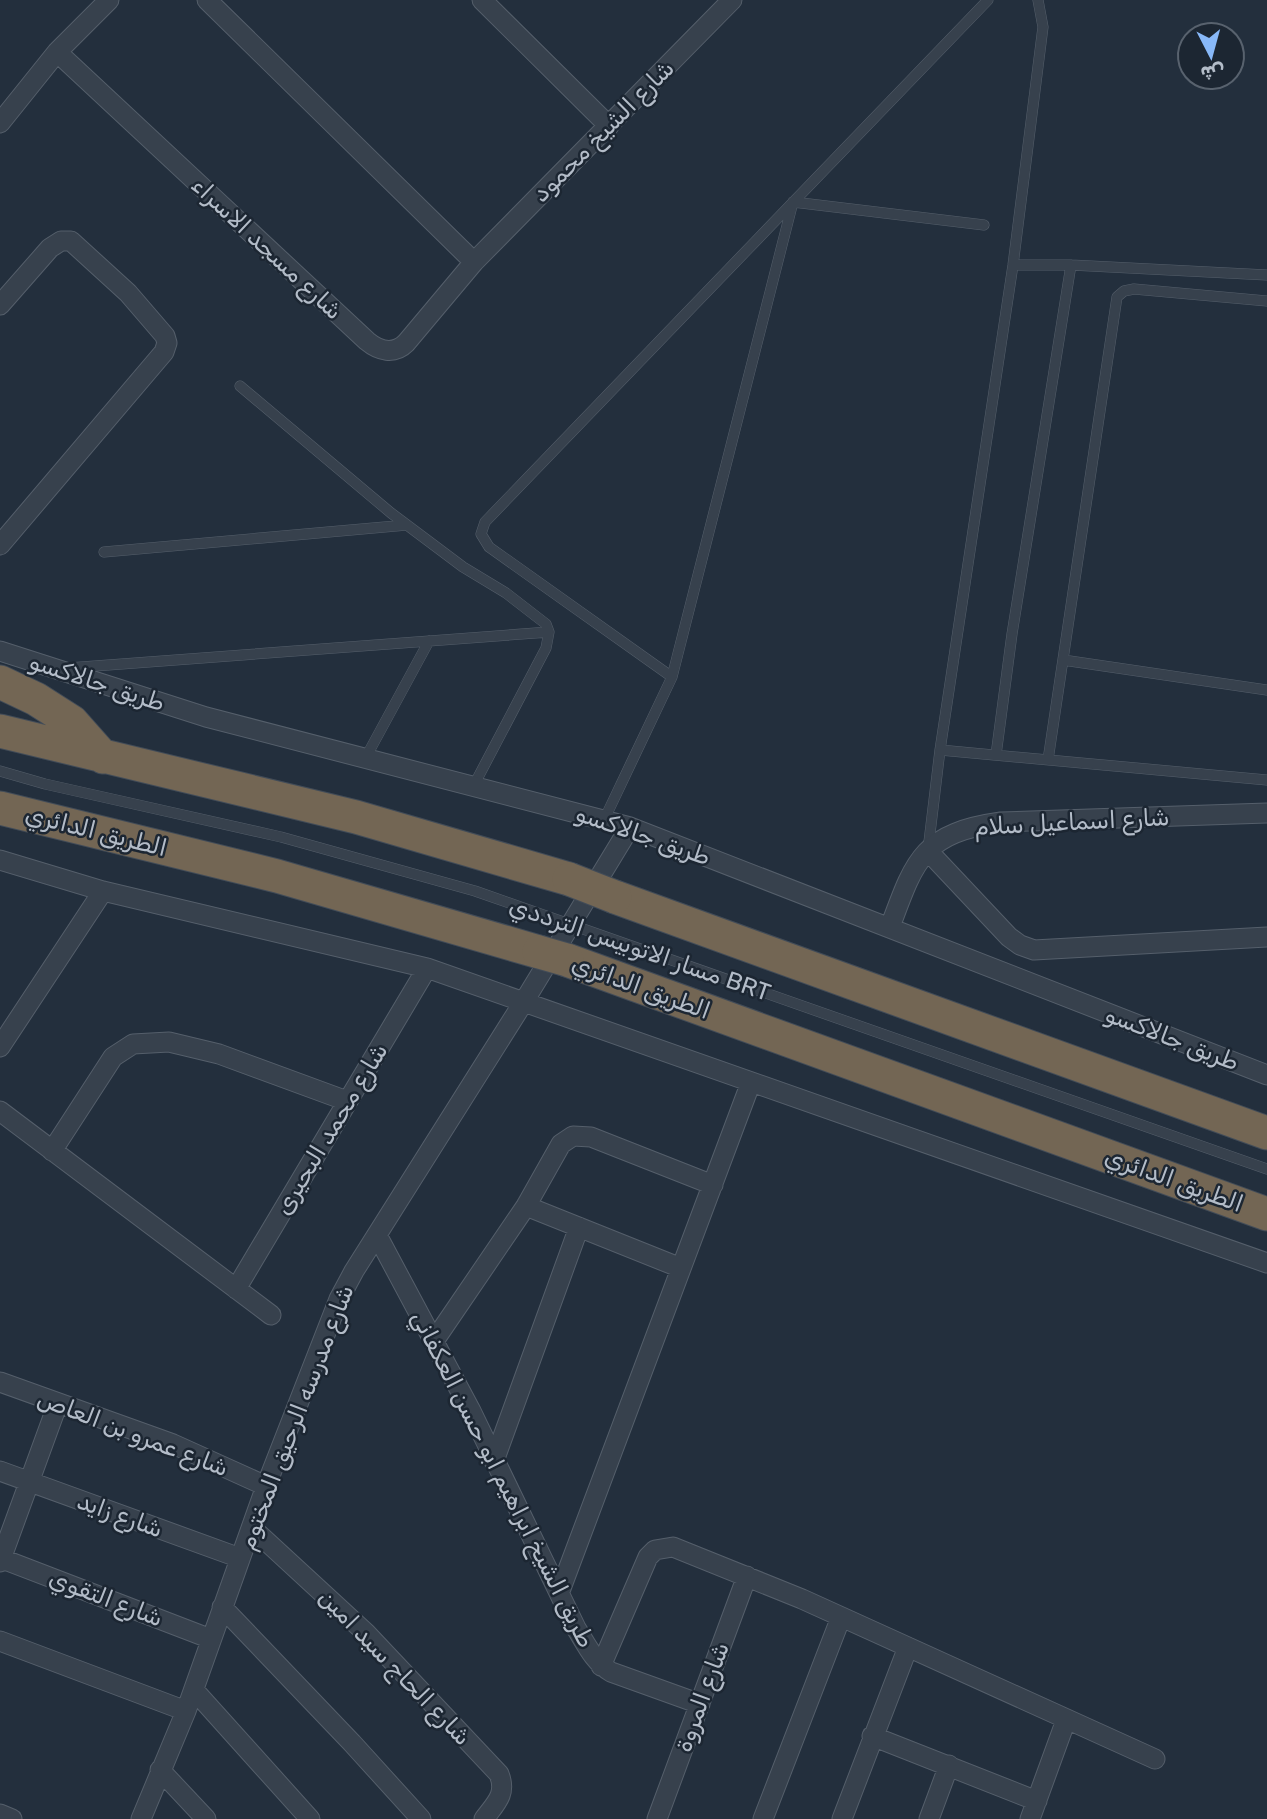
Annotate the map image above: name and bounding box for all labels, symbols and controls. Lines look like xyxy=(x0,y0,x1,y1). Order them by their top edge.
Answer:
north arrow xyxy=(1176,21,1246,91)
street label: شارع الشيخ محمود xyxy=(526,54,682,210)
text: ش xyxy=(1200,60,1226,85)
street label: شارع مسجد الاسراء xyxy=(184,171,348,327)
street label: طريق جالاكسو xyxy=(26,647,168,717)
street label: طريق جالاكسو xyxy=(572,799,714,871)
street label: الطريق الدائري xyxy=(21,800,170,865)
street label: شارع اسماعيل سلام xyxy=(974,803,1170,843)
street label: مسار الاتوبيس الترددي BRT xyxy=(505,891,774,1010)
street label: الطريق الدائري xyxy=(567,949,714,1028)
street label: طريق جالاكسو xyxy=(1101,1000,1243,1076)
street label: شارع محمد البحيرى xyxy=(269,1038,395,1221)
street label: الطريق الدائري xyxy=(1100,1142,1247,1221)
street label: شارع مدرسه الرحيق المختوم xyxy=(233,1281,361,1554)
street label: طريق الشيخ ابراهيم ابو حسن العكفاني xyxy=(402,1306,600,1654)
street label: شارع عمرو بن العاص xyxy=(33,1384,232,1484)
street label: شارع زايد xyxy=(73,1487,167,1545)
street label: شارع التقوي xyxy=(44,1563,167,1635)
street label: شارع الحاج سيد امين xyxy=(312,1583,477,1752)
street label: شارع المروة xyxy=(669,1638,737,1756)

